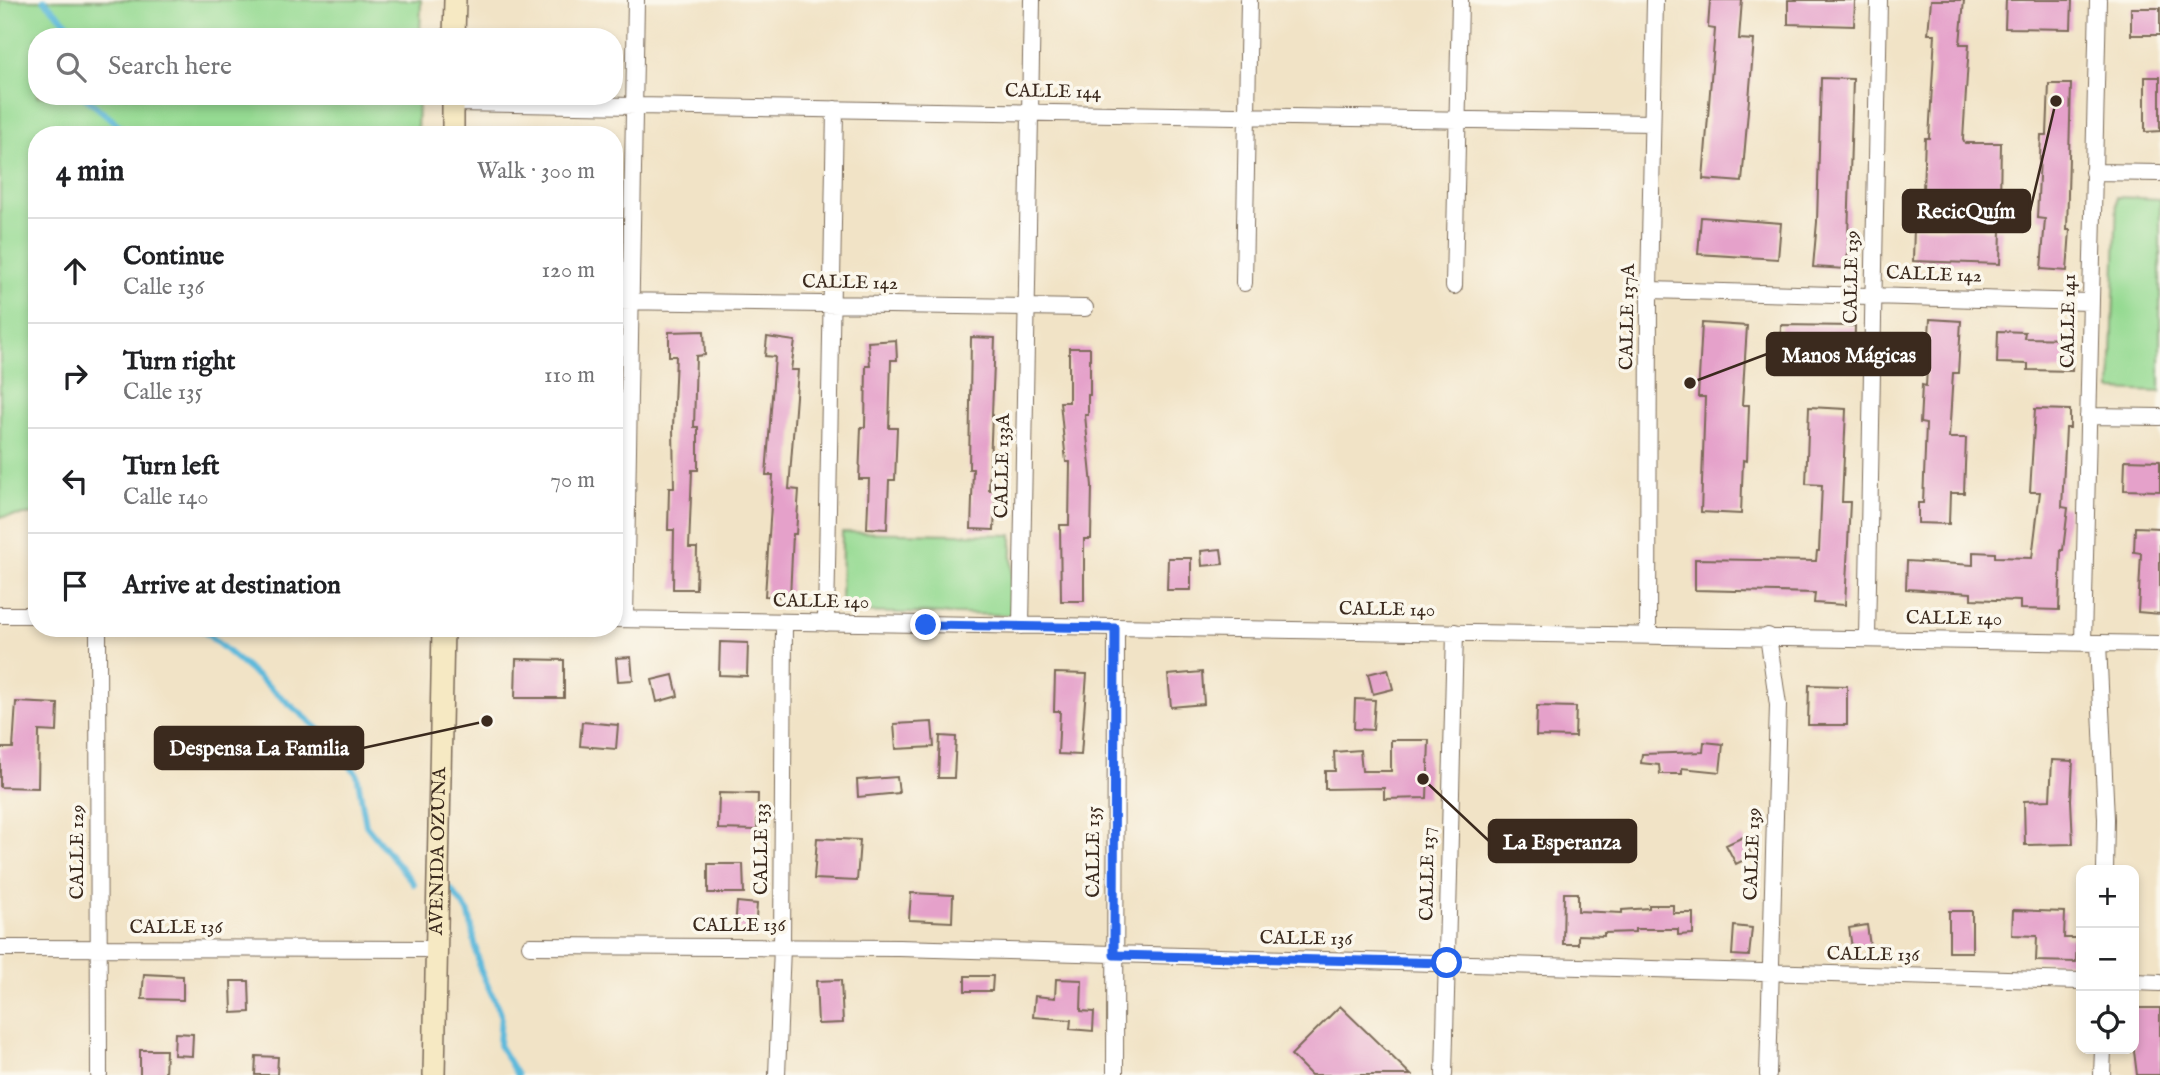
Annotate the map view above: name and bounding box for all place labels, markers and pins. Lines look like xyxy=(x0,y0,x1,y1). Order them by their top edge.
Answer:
callout: RecicQuím xyxy=(1903,190,2030,232)
callout: Manos Mágicas xyxy=(1767,333,1930,375)
callout: Despensa La Familia xyxy=(155,727,363,769)
callout: La Esperanza xyxy=(1489,820,1636,862)

